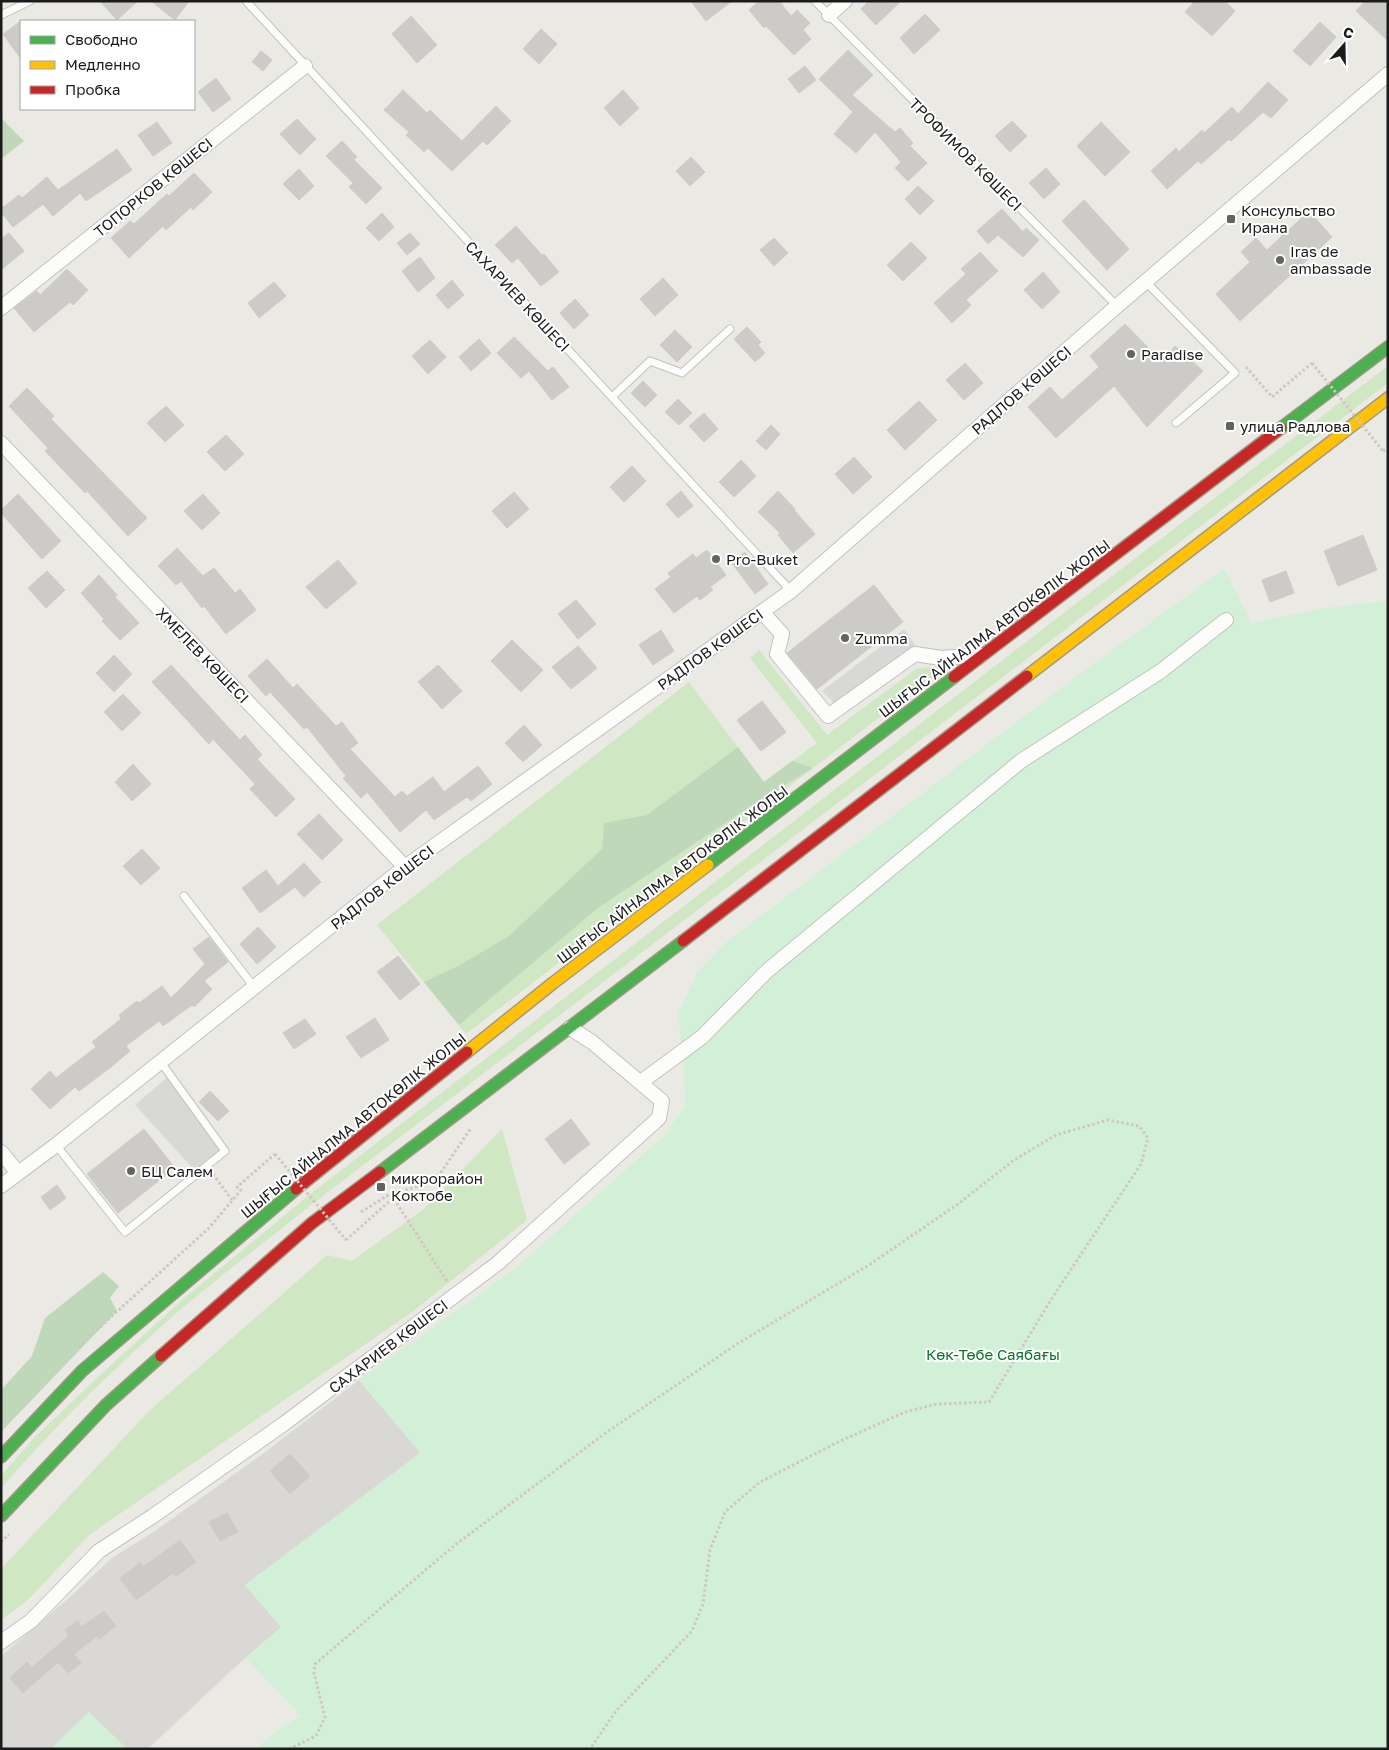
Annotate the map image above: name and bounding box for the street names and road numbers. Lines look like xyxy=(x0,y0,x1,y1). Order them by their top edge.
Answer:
street label: ТРОФИМОВ КӨШЕСІ xyxy=(906,94,1026,214)
street label: ТОПОРКОВ КӨШЕСІ xyxy=(90,134,216,240)
street label: САХАРИЕВ КӨШЕСІ xyxy=(462,237,574,355)
street label: РАДЛОВ КӨШЕСІ xyxy=(968,342,1074,438)
street label: ШЫҒЫС АЙНАЛМА АВТОКӨЛІК ЖОЛЫ xyxy=(875,535,1113,721)
street label: ХМЕЛЕВ КӨШЕСІ xyxy=(153,604,253,706)
street label: РАДЛОВ КӨШЕСІ xyxy=(654,605,766,693)
street label: ШЫҒЫС АЙНАЛМА АВТОКӨЛІК ЖОЛЫ xyxy=(553,781,791,967)
street label: РАДЛОВ КӨШЕСІ xyxy=(327,841,437,933)
street label: ШЫҒЫС АЙНАЛМА АВТОКӨЛІК ЖОЛЫ xyxy=(237,1028,469,1222)
street label: САХАРИЕВ КӨШЕСІ xyxy=(325,1295,451,1397)

